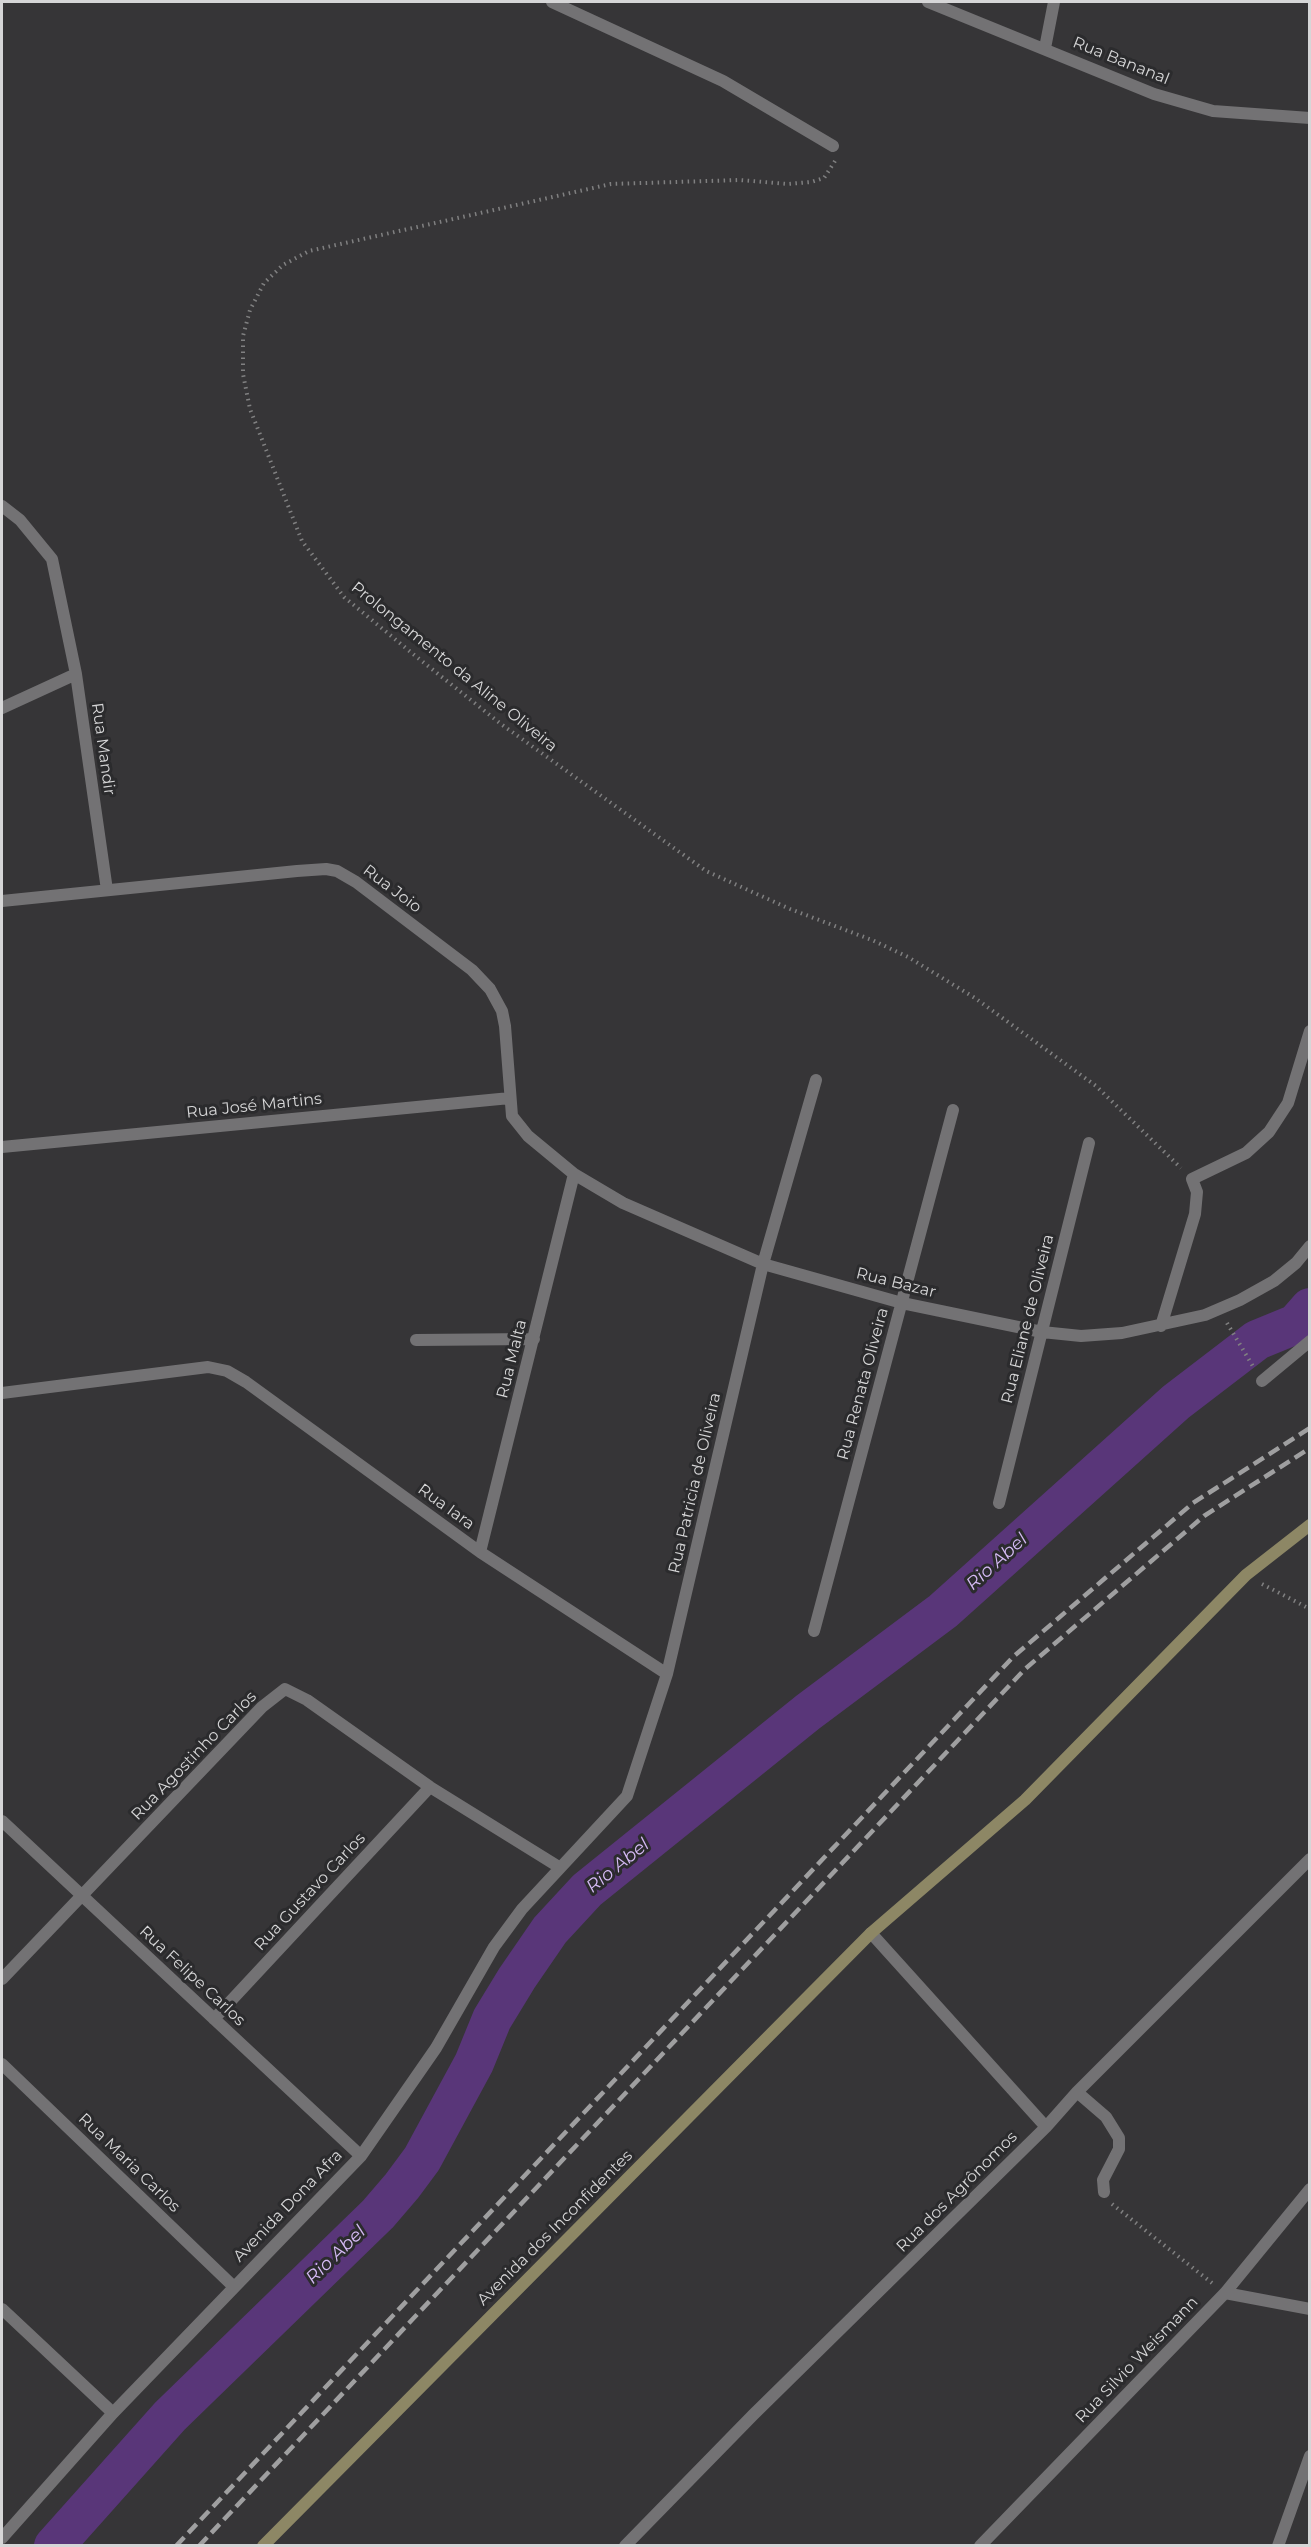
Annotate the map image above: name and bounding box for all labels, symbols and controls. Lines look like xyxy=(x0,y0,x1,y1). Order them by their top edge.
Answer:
street label: Rua Bananal xyxy=(1070,33,1172,89)
street label: Prolongamento da Aline Oliveira xyxy=(347,578,561,756)
street label: Rua Mandir xyxy=(87,702,119,796)
street label: Rua Joio xyxy=(359,861,425,917)
street label: Rua José Martins xyxy=(185,1089,323,1123)
street label: Rua Eliane de Oliveira xyxy=(998,1232,1058,1406)
street label: Rua Bazar xyxy=(854,1264,938,1302)
street label: Rua Renata Oliveira xyxy=(833,1306,893,1462)
street label: Rua Malta xyxy=(493,1318,531,1400)
street label: Rua Patricia de Oliveira xyxy=(665,1391,725,1575)
street label: Rua Iara xyxy=(414,1480,478,1534)
water label: Rio Abel xyxy=(962,1529,1032,1595)
street label: Rua Agostinho Carlos xyxy=(127,1688,261,1824)
street label: Rua Gustavo Carlos xyxy=(250,1829,370,1955)
water label: Rio Abel xyxy=(582,1834,654,1898)
street label: Rua Felipe Carlos xyxy=(135,1922,249,2030)
street label: Rua Maria Carlos xyxy=(74,2110,184,2216)
street label: Rua dos Agrônomos xyxy=(893,2128,1021,2256)
street label: Avenida Dona Afra xyxy=(229,2146,347,2266)
street label: Avenida dos Inconfidentes xyxy=(473,2146,637,2310)
water label: Rio Abel xyxy=(302,2221,370,2289)
street label: Rua Silvio Weismann xyxy=(1072,2293,1202,2427)

